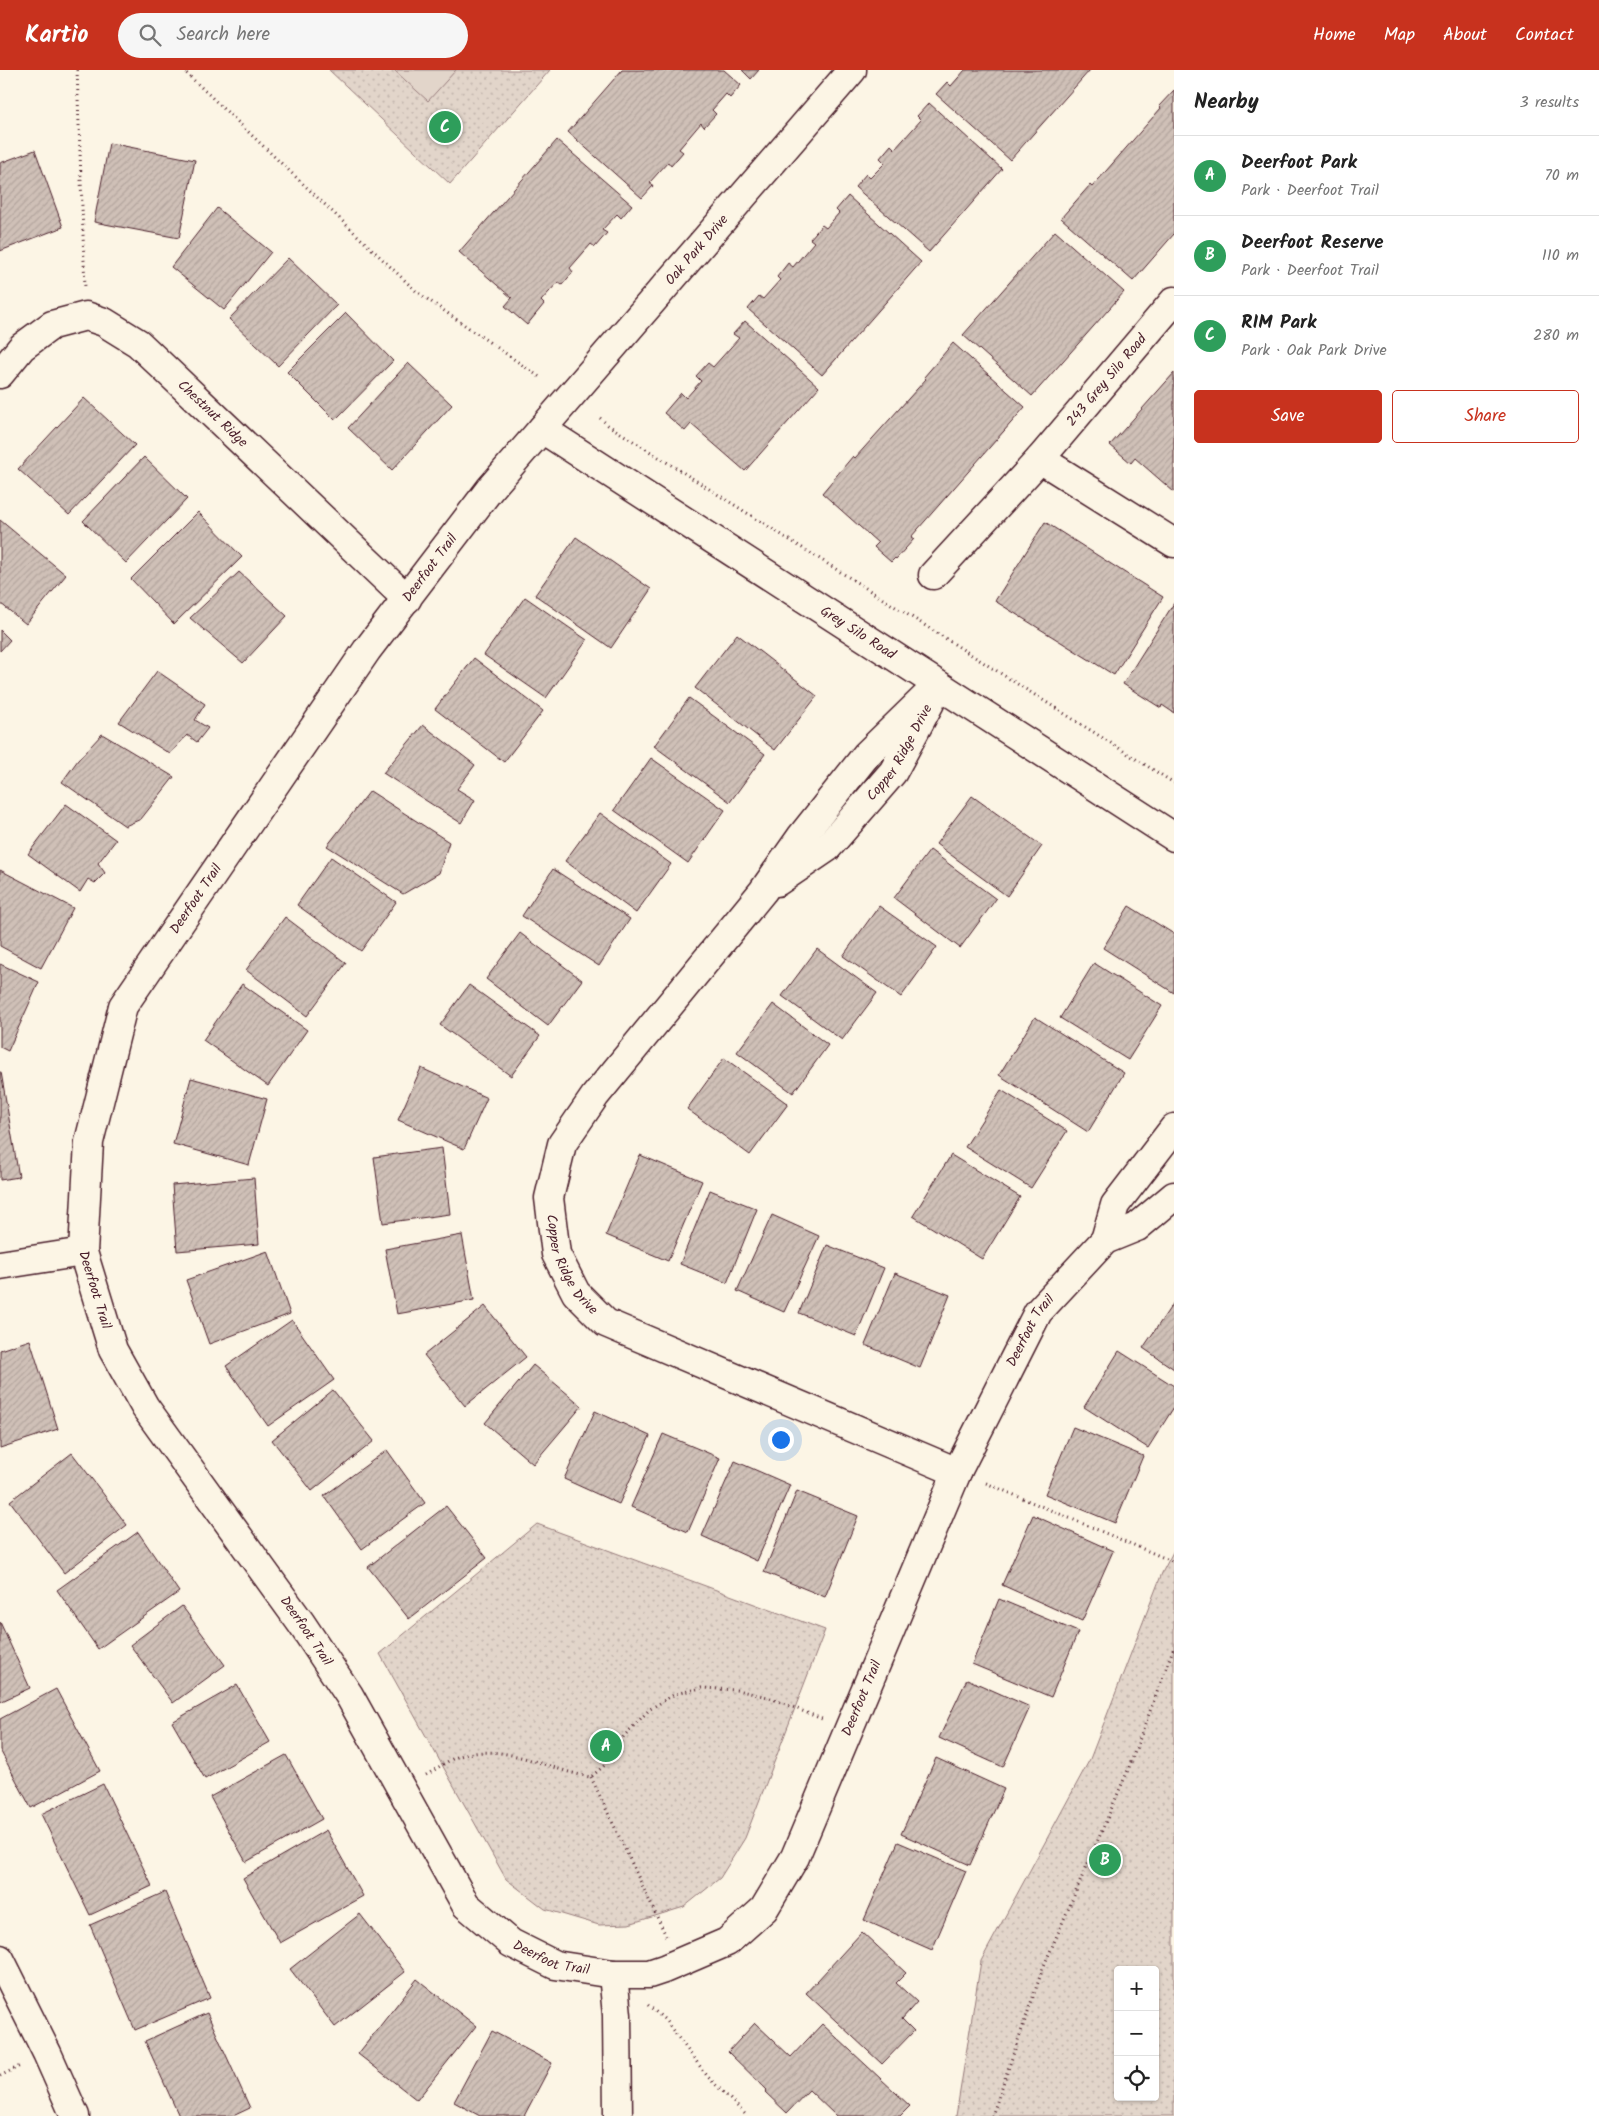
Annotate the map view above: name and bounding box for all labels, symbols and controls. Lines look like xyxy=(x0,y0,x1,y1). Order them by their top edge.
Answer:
search box xyxy=(118,13,468,58)
text: Kartio xyxy=(25,16,88,55)
text: Search here xyxy=(176,20,270,50)
icon: search xyxy=(136,21,164,49)
text: Home xyxy=(1313,21,1356,50)
text: Map xyxy=(1384,21,1415,50)
text: About xyxy=(1443,21,1487,50)
text: Contact xyxy=(1515,21,1574,50)
text: Nearby xyxy=(1194,86,1259,119)
text: 3 results xyxy=(1520,90,1579,115)
pin: C xyxy=(429,108,461,146)
text: Deerfoot Park xyxy=(1241,148,1357,178)
text: A xyxy=(1205,163,1215,188)
text: 70 m xyxy=(1544,163,1579,188)
text: Park · Deerfoot Trail xyxy=(1241,178,1379,203)
street label: Oak Park Drive xyxy=(660,209,734,290)
text: Deerfoot Reserve xyxy=(1241,228,1384,258)
text: B xyxy=(1205,243,1215,268)
text: 110 m xyxy=(1542,243,1579,268)
text: Park · Deerfoot Trail xyxy=(1241,258,1379,283)
text: RIM Park xyxy=(1241,308,1316,338)
text: C xyxy=(1205,323,1215,348)
text: 280 m xyxy=(1533,323,1579,348)
street label: 243 Grey Silo Road xyxy=(1061,328,1153,431)
text: Park · Oak Park Drive xyxy=(1241,338,1387,363)
street label: Chestnut Ridge xyxy=(172,375,253,454)
button: Save xyxy=(1194,390,1382,443)
button: Share xyxy=(1392,390,1579,443)
street label: Deerfoot Trail xyxy=(397,529,463,607)
street label: Grey Silo Road xyxy=(816,600,901,666)
street label: Copper Ridge Drive xyxy=(861,700,939,806)
street label: Deerfoot Trail xyxy=(164,859,228,939)
street label: Copper Ridge Drive xyxy=(540,1213,604,1321)
street label: Deerfoot Trail xyxy=(72,1248,117,1332)
street label: Deerfoot Trail xyxy=(1001,1289,1060,1371)
your location xyxy=(768,1427,794,1453)
street label: Deerfoot Trail xyxy=(274,1591,338,1671)
street label: Deerfoot Trail xyxy=(836,1656,888,1740)
pin: A xyxy=(590,1727,622,1765)
pin: B xyxy=(1089,1841,1121,1879)
street label: Deerfoot Trail xyxy=(509,1935,592,1981)
map controls xyxy=(1114,1966,1159,2101)
button: + xyxy=(1114,1966,1159,2011)
button: − xyxy=(1114,2011,1159,2056)
button: locate xyxy=(1114,2056,1159,2101)

